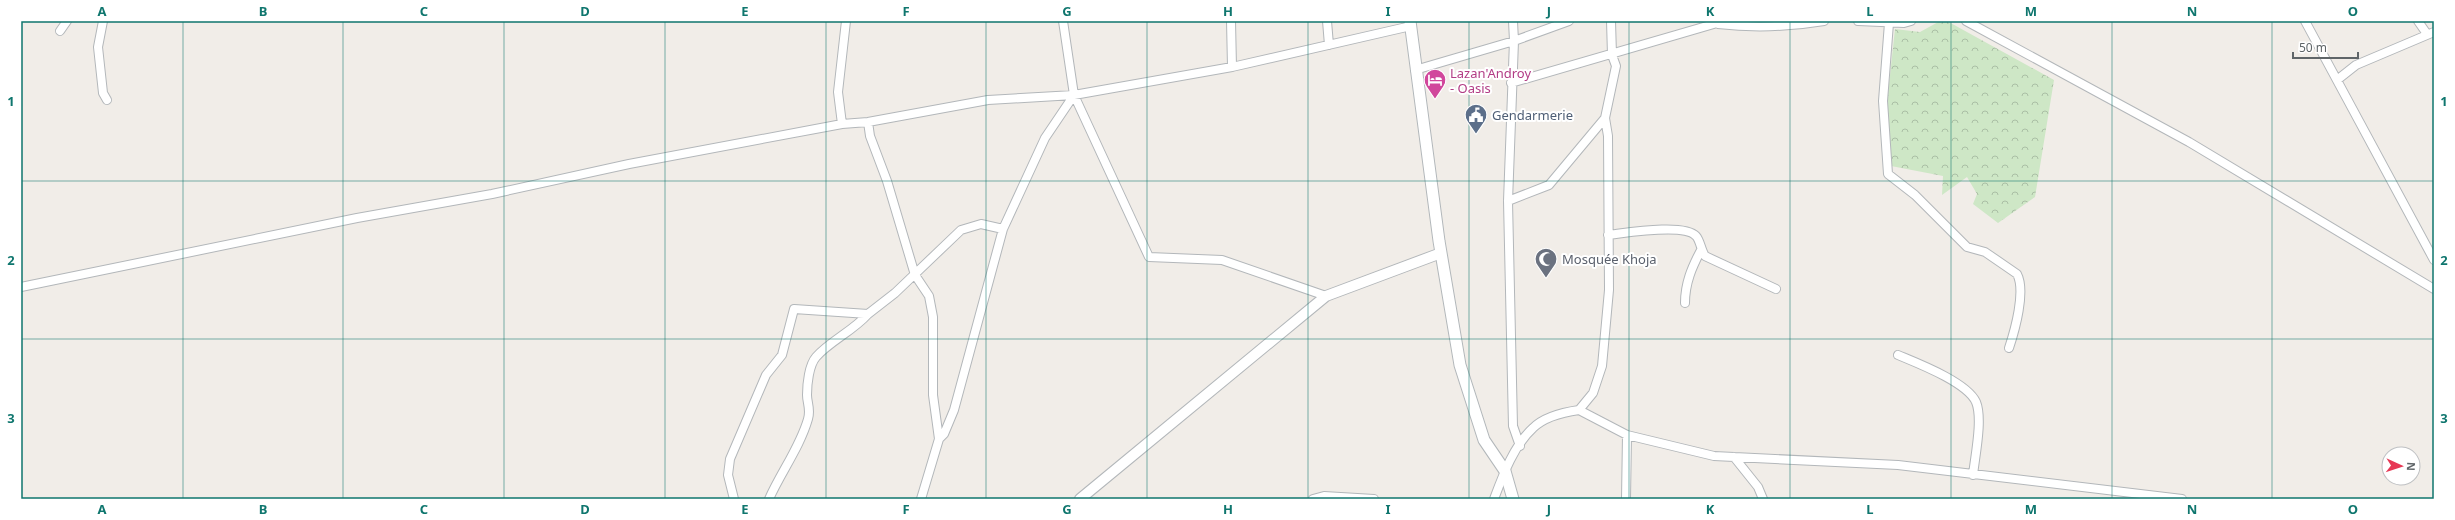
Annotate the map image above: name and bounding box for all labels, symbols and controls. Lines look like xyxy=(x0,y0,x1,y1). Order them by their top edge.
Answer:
text: A xyxy=(98,2,107,20)
text: B xyxy=(259,2,267,20)
text: C xyxy=(420,2,428,20)
text: D xyxy=(580,2,590,20)
text: E xyxy=(741,2,749,20)
text: F xyxy=(902,2,910,20)
text: G xyxy=(1062,2,1072,20)
text: H xyxy=(1223,2,1233,20)
text: I xyxy=(1385,2,1391,20)
text: J xyxy=(1546,2,1551,20)
text: K xyxy=(1706,2,1715,20)
text: L xyxy=(1866,2,1874,20)
text: M xyxy=(2025,2,2037,20)
text: N xyxy=(2187,2,2197,20)
text: O xyxy=(2348,2,2358,20)
scale bar xyxy=(2293,34,2358,60)
text: 50 m xyxy=(2299,39,2327,56)
place label: Lazan'Androy - Oasis xyxy=(1450,64,1531,97)
hotel icon: Lazan'Androy - Oasis xyxy=(1422,67,1448,100)
text: 1 xyxy=(7,92,15,110)
text: 1 xyxy=(2440,92,2448,110)
public building icon: Gendarmerie xyxy=(1463,102,1489,135)
place label: Gendarmerie xyxy=(1492,106,1573,124)
mosque icon: Mosquée Khoja xyxy=(1533,246,1559,279)
place label: Mosquée Khoja xyxy=(1562,250,1657,268)
text: 2 xyxy=(7,251,15,269)
text: 2 xyxy=(2440,251,2448,269)
text: 3 xyxy=(7,409,15,427)
text: 3 xyxy=(2440,409,2448,427)
north arrow xyxy=(2381,446,2421,486)
text: N xyxy=(2404,462,2419,471)
text: A xyxy=(98,500,107,518)
text: B xyxy=(259,500,267,518)
text: C xyxy=(420,500,428,518)
text: D xyxy=(580,500,590,518)
text: E xyxy=(741,500,749,518)
text: F xyxy=(902,500,910,518)
text: G xyxy=(1062,500,1072,518)
text: H xyxy=(1223,500,1233,518)
text: I xyxy=(1385,500,1391,518)
text: J xyxy=(1546,500,1551,518)
text: K xyxy=(1706,500,1715,518)
text: L xyxy=(1866,500,1874,518)
text: M xyxy=(2025,500,2037,518)
text: N xyxy=(2187,500,2197,518)
text: O xyxy=(2348,500,2358,518)

